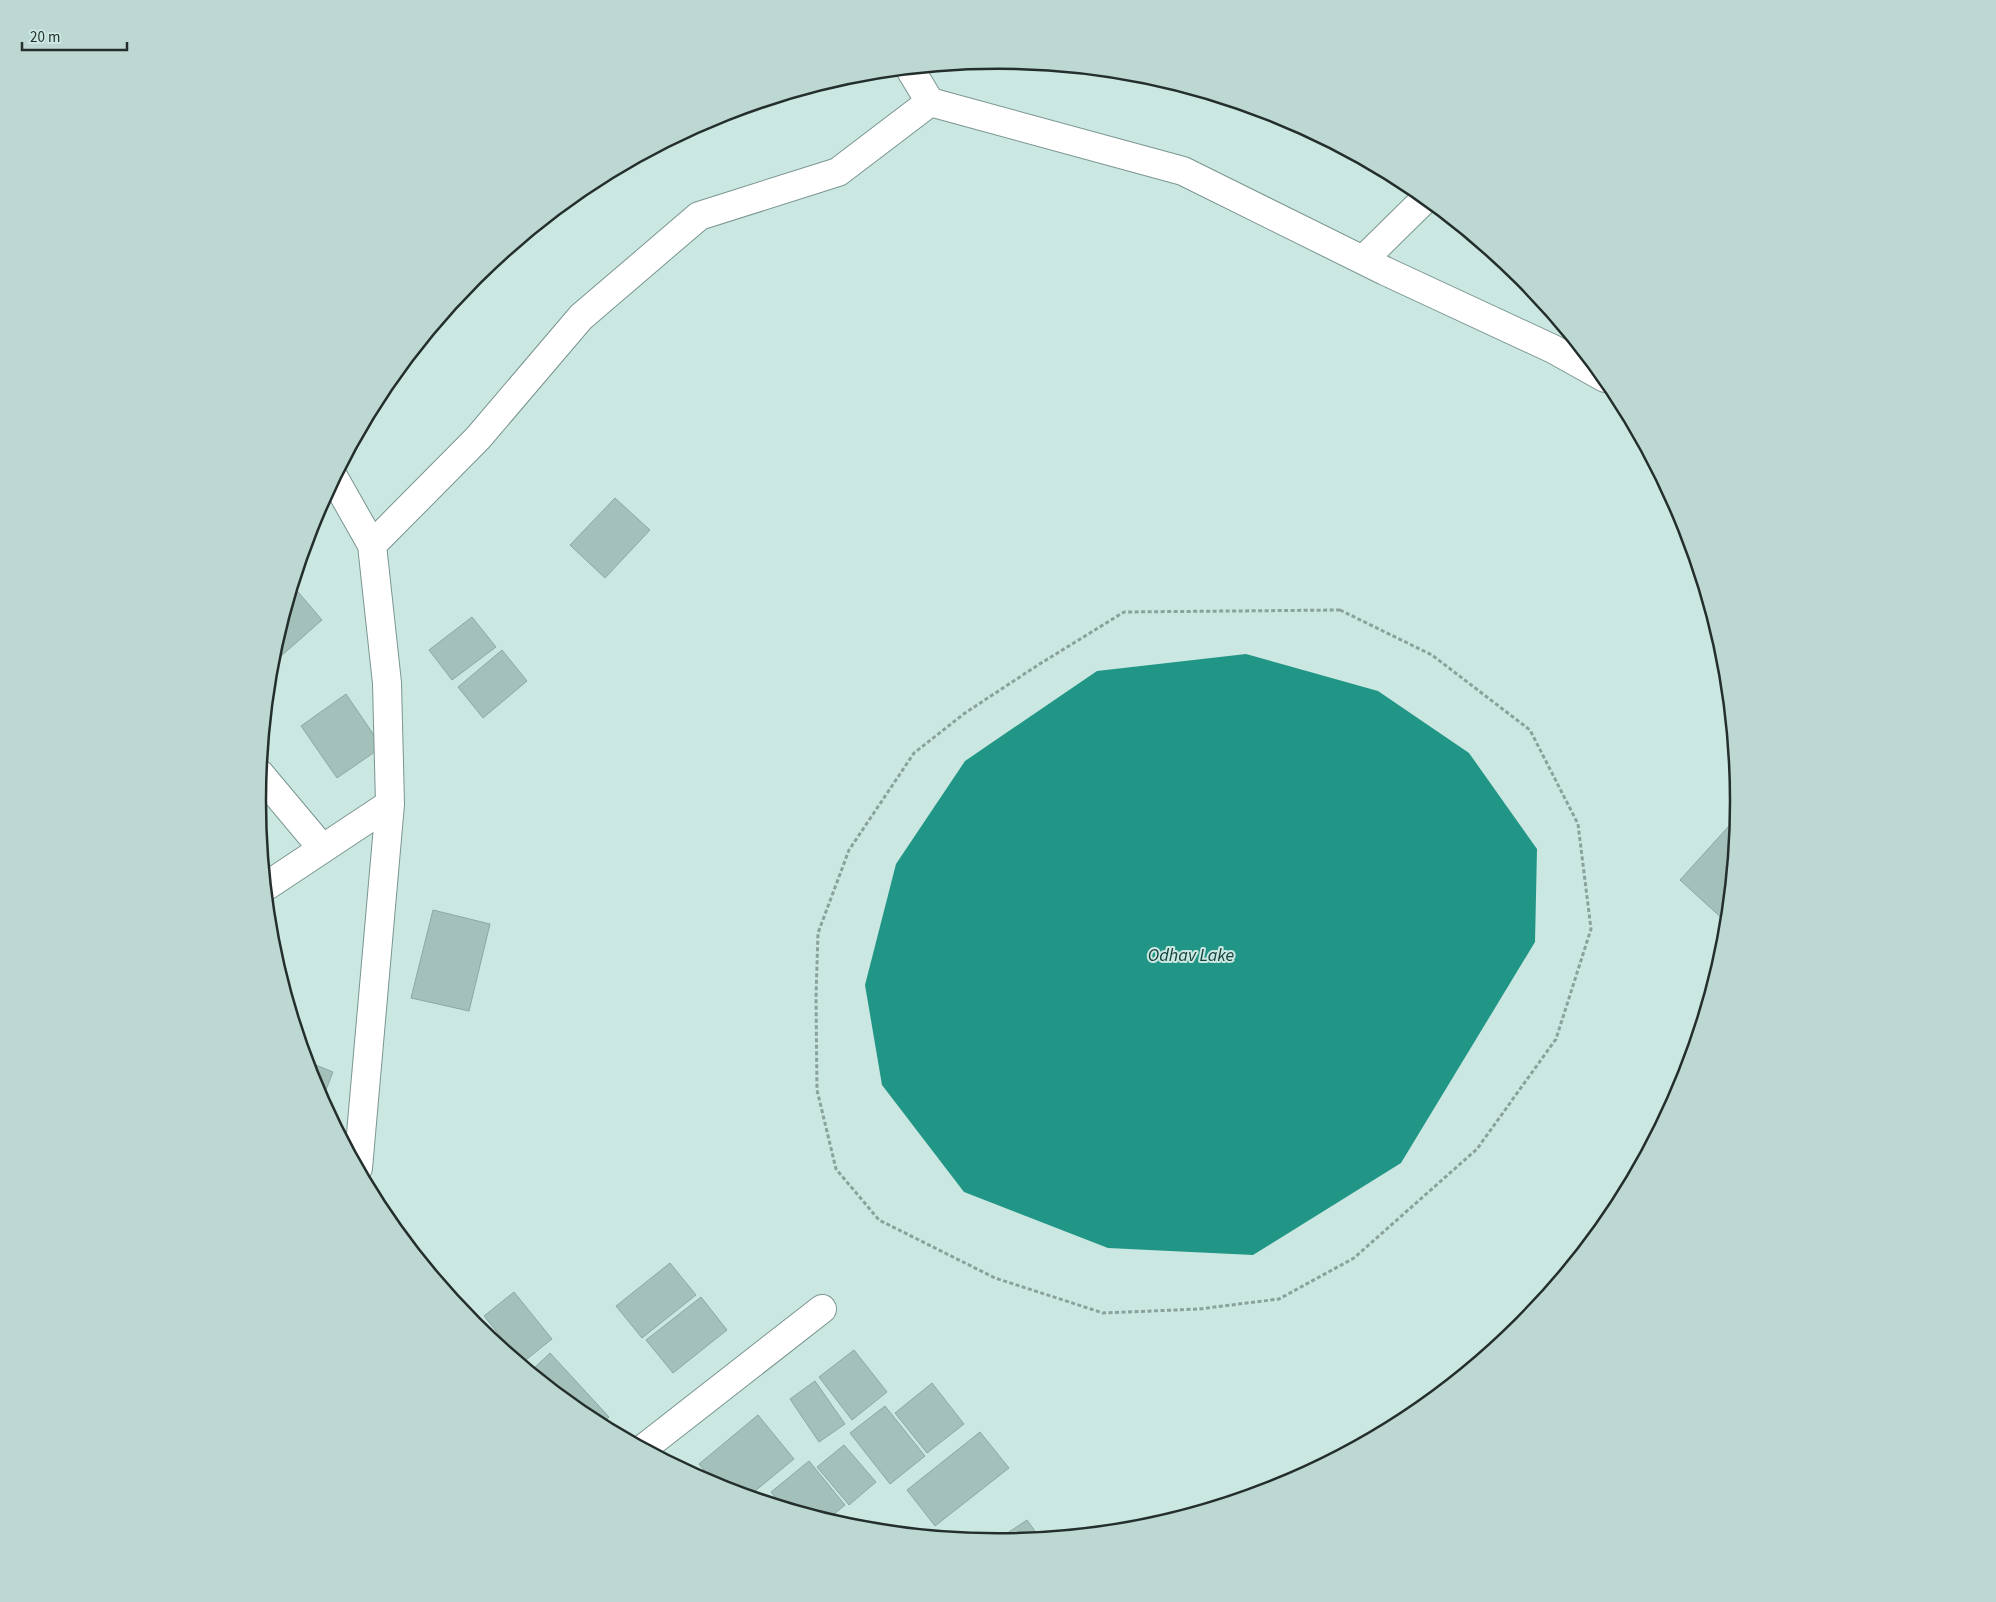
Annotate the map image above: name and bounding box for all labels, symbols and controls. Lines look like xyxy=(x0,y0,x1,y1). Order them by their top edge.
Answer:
scale bar xyxy=(22,20,128,52)
text: 20 m xyxy=(30,27,60,48)
water label: Odhav Lake xyxy=(1148,943,1235,968)

